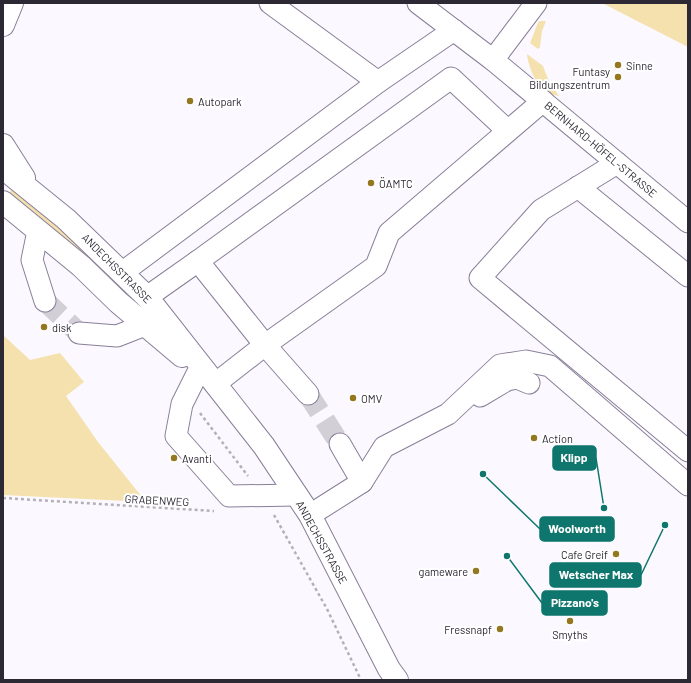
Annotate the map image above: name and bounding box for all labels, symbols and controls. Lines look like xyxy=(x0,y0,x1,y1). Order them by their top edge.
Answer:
place label: Sinne xyxy=(626,59,653,72)
marker: Sinne xyxy=(613,60,623,70)
place label: Funtasy Bildungszentrum xyxy=(529,65,610,91)
marker: Funtasy Bildungszentrum xyxy=(613,72,623,82)
place label: Autopark xyxy=(198,95,242,108)
marker: Autopark xyxy=(185,96,195,106)
street label: BERNHARD-HÖFEL-STRASSE xyxy=(542,97,661,200)
place label: ÖAMTC xyxy=(379,176,413,190)
marker: ÖAMTC xyxy=(366,178,376,188)
street label: ANDECHSSTRASSE xyxy=(79,230,155,306)
place label: disk xyxy=(52,321,72,334)
marker: disk xyxy=(39,322,49,332)
place label: OMV xyxy=(361,392,383,405)
marker: OMV xyxy=(348,393,358,403)
place label: Action xyxy=(542,432,573,445)
marker: Action xyxy=(529,433,539,443)
callout: Klipp xyxy=(553,446,596,470)
text: Klipp xyxy=(560,450,588,464)
place label: Avanti xyxy=(182,452,212,465)
marker: Avanti xyxy=(169,453,179,463)
street label: GRABENWEG xyxy=(124,492,190,508)
street label: ANDECHSSTRASSE xyxy=(294,498,350,586)
callout: Woolworth xyxy=(540,517,614,541)
text: Woolworth xyxy=(548,521,606,535)
place label: Cafe Greif xyxy=(561,548,608,561)
marker: Cafe Greif xyxy=(611,549,621,559)
callout: Wetscher Max xyxy=(550,563,641,587)
place label: gameware xyxy=(419,565,468,578)
marker: gameware xyxy=(471,566,481,576)
text: Wetscher Max xyxy=(559,567,634,581)
callout: Pizzano's xyxy=(542,591,607,615)
text: Pizzano's xyxy=(551,595,599,609)
marker: Smyths xyxy=(565,616,575,626)
place label: Fressnapf xyxy=(444,623,492,636)
marker: Fressnapf xyxy=(495,624,505,634)
place label: Smyths xyxy=(552,628,588,641)

